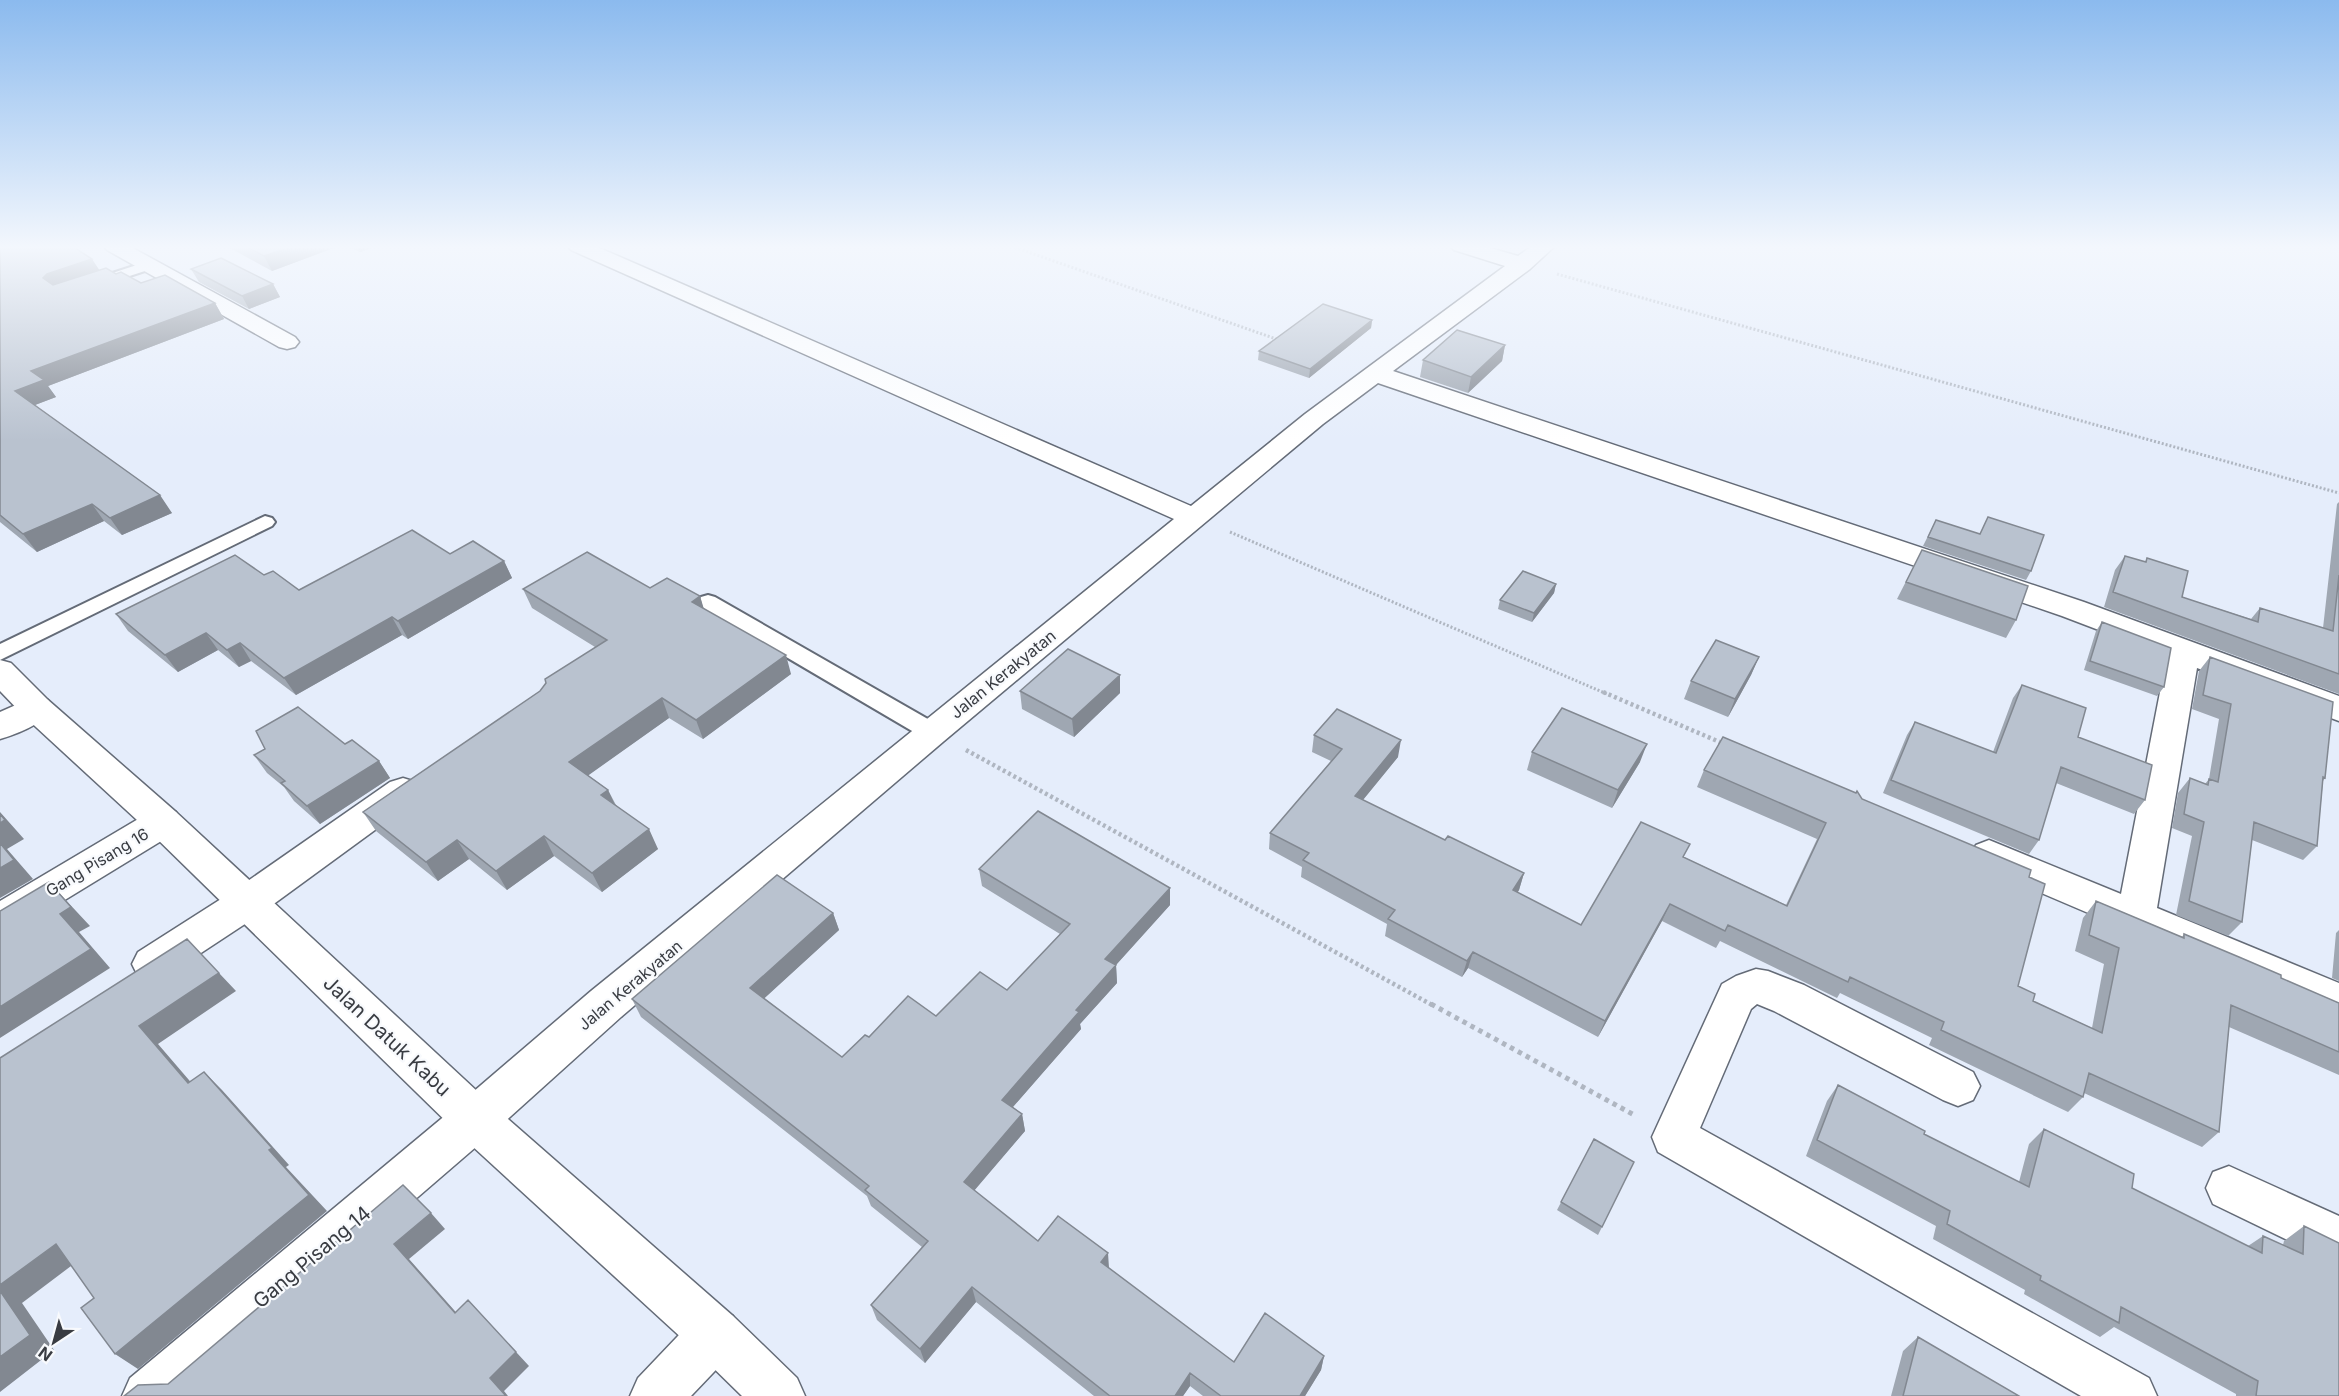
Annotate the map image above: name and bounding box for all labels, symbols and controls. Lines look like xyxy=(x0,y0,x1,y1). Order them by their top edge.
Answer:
street label: Jalan Kerakyatan xyxy=(946,625,1060,723)
street label: Gang Pisang 16 xyxy=(42,823,152,901)
street label: Jalan Kerakyatan xyxy=(574,936,686,1034)
street label: Jalan Datuk Kabu xyxy=(318,971,456,1101)
street label: Gang Pisang 14 xyxy=(248,1201,376,1313)
north arrow xyxy=(24,1312,84,1372)
text: N xyxy=(34,1342,56,1366)

